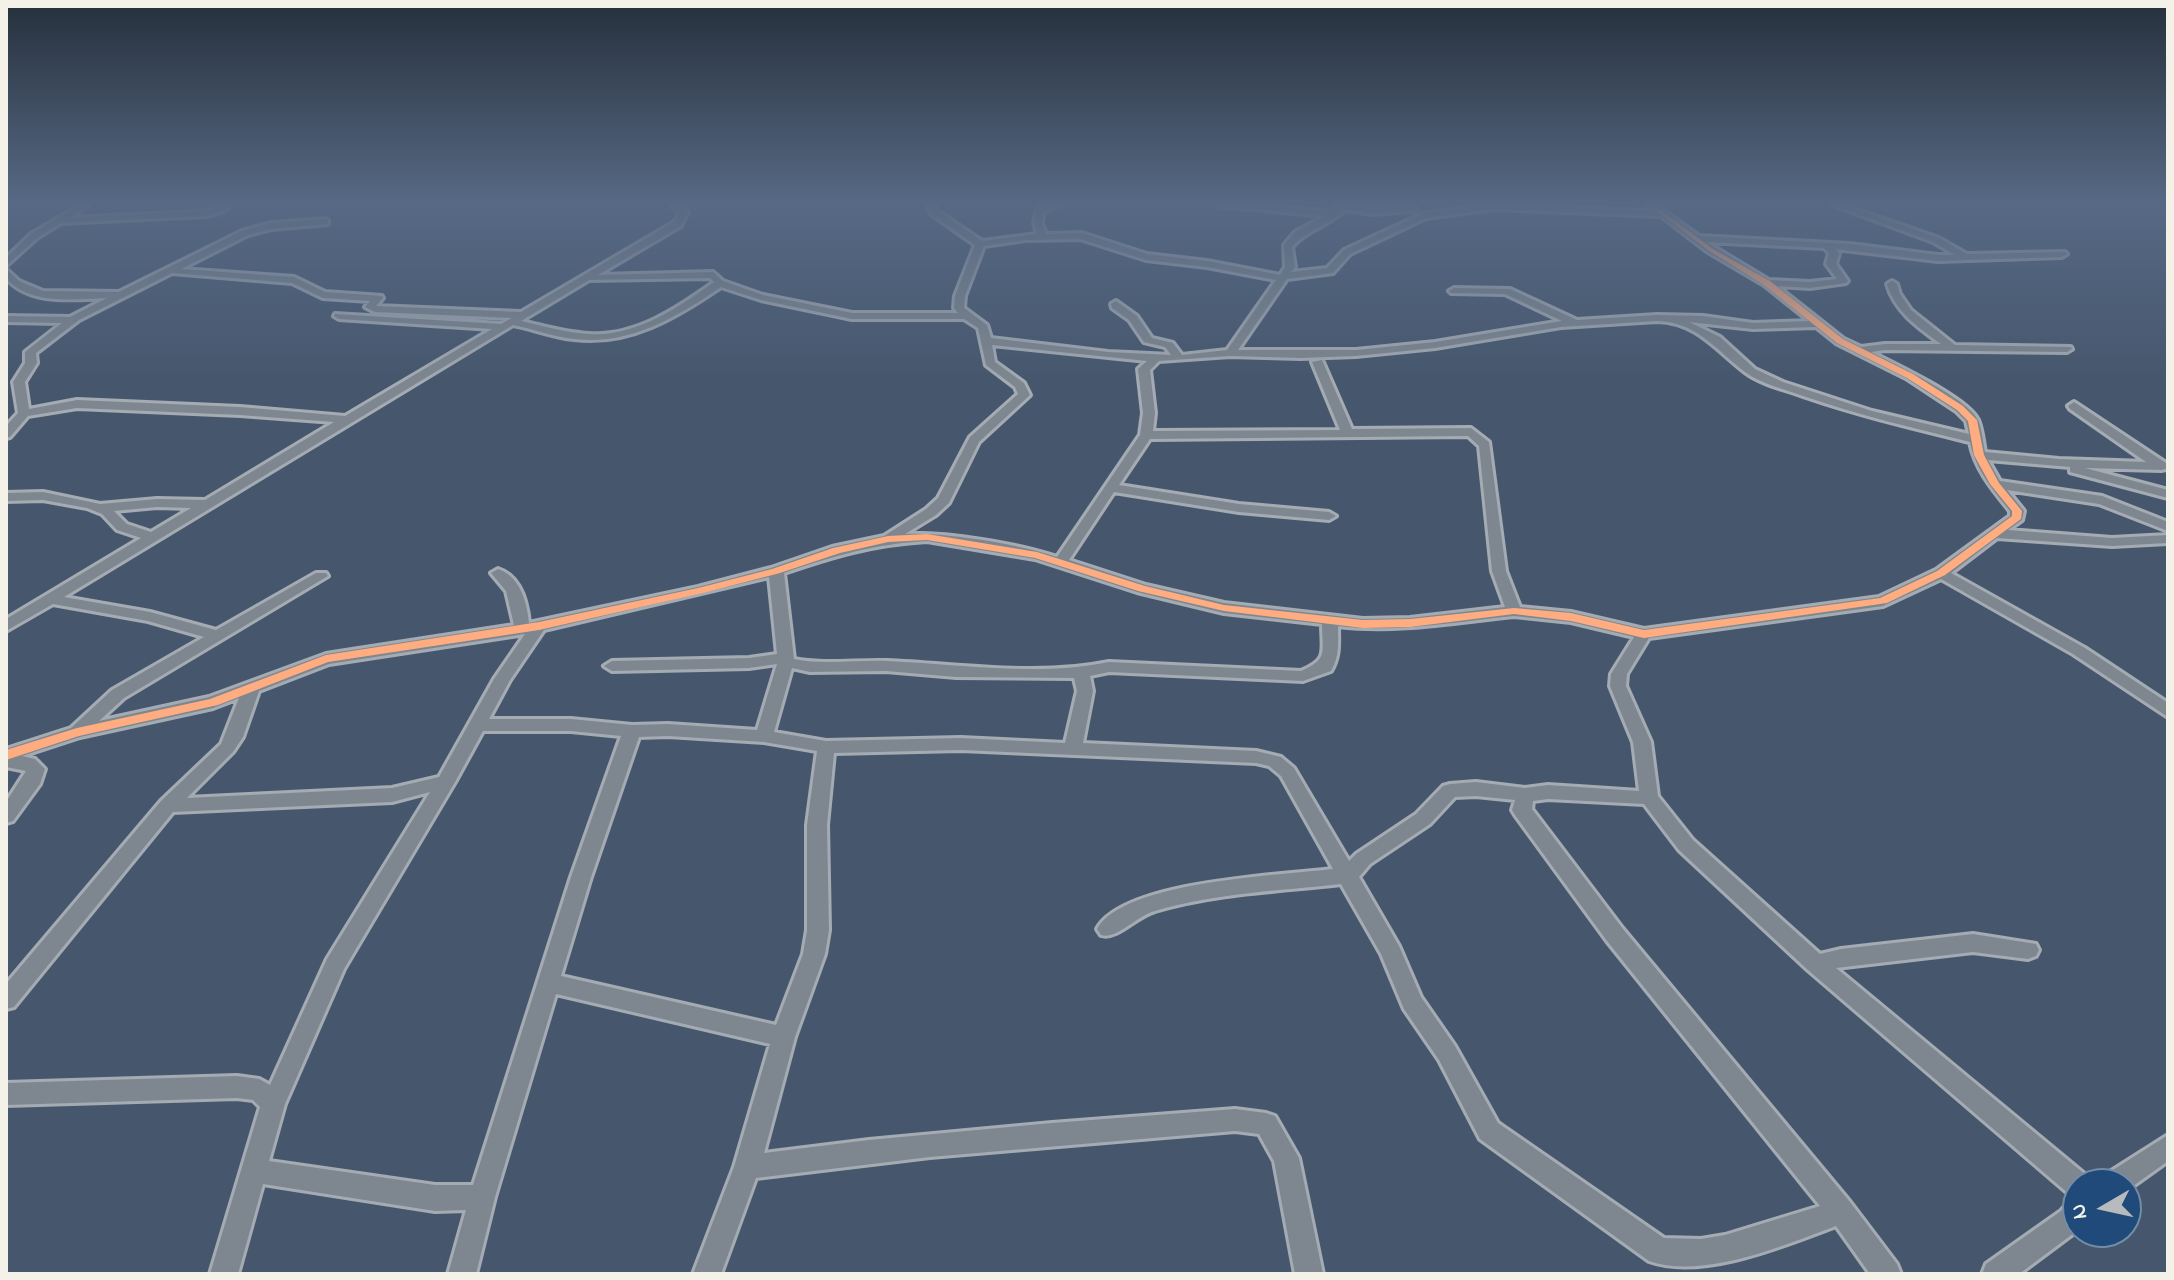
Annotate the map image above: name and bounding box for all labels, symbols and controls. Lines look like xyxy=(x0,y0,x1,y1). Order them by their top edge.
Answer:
north arrow xyxy=(2062,1168,2142,1248)
text: N xyxy=(2063,1202,2097,1221)

